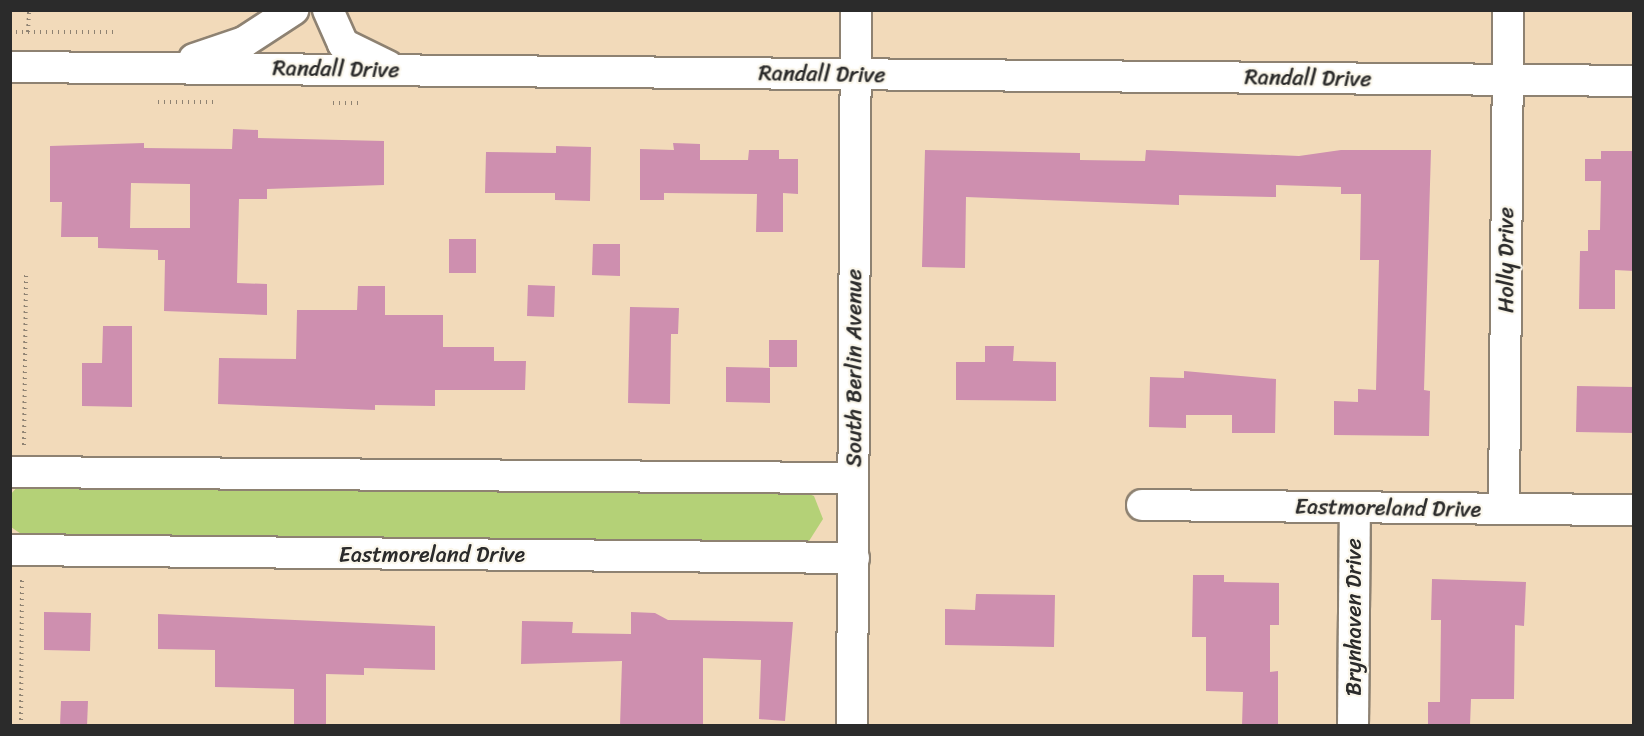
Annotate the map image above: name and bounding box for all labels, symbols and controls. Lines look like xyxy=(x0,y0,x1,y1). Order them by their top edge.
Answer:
street label: Randall Drive xyxy=(272,55,400,83)
street label: Randall Drive xyxy=(758,60,886,88)
street label: Randall Drive xyxy=(1244,64,1372,92)
street label: Holly Drive xyxy=(1493,207,1519,313)
street label: South Berlin Avenue xyxy=(841,269,867,467)
street label: Eastmoreland Drive xyxy=(1294,493,1482,523)
street label: Brynhaven Drive xyxy=(1341,538,1367,696)
street label: Eastmoreland Drive xyxy=(338,542,526,568)

